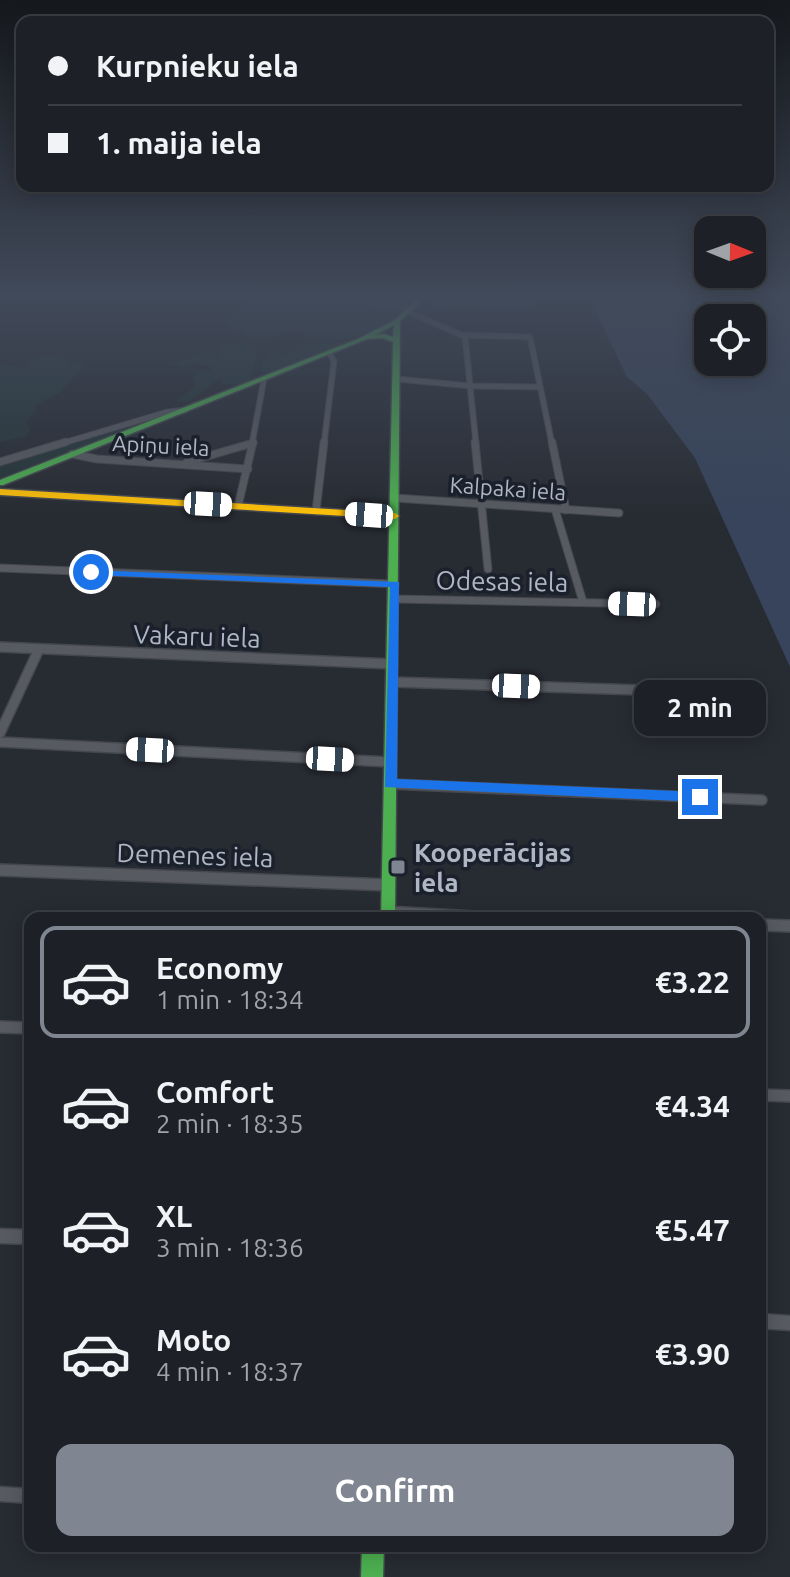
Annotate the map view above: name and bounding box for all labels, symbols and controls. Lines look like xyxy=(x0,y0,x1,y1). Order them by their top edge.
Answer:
text: Kurpnieku iela xyxy=(96,49,299,83)
text: 1. maija iela xyxy=(96,126,262,160)
north arrow xyxy=(694,216,766,288)
map controls xyxy=(694,216,766,376)
button: locate xyxy=(694,304,766,376)
street label: Apiņu iela xyxy=(112,430,210,460)
street label: Kalpaka iela xyxy=(449,471,567,505)
car xyxy=(183,491,233,517)
car xyxy=(344,501,394,529)
route start xyxy=(73,554,109,590)
street label: Odesas iela xyxy=(435,565,569,597)
car xyxy=(608,591,656,617)
street label: Vakaru iela xyxy=(133,619,261,653)
car xyxy=(492,673,540,699)
callout: 2 min xyxy=(634,681,766,737)
text: 2 min xyxy=(667,693,733,722)
car xyxy=(125,737,175,763)
car xyxy=(305,746,355,772)
route end xyxy=(682,779,718,815)
street label: Demenes iela xyxy=(116,838,274,872)
place label: Kooperācijas iela xyxy=(414,838,571,897)
marker: Kooperācijas iela xyxy=(389,858,407,876)
icon: car xyxy=(60,946,132,1018)
text: Economy xyxy=(156,951,283,985)
text: €3.22 xyxy=(655,965,730,999)
text: 1 min · 18:34 xyxy=(156,985,304,1014)
icon: car xyxy=(60,1070,132,1142)
text: Comfort xyxy=(156,1075,274,1109)
text: €4.34 xyxy=(655,1089,730,1123)
text: 2 min · 18:35 xyxy=(156,1109,304,1138)
icon: car xyxy=(60,1194,132,1266)
text: XL xyxy=(156,1199,192,1233)
text: €5.47 xyxy=(655,1213,730,1247)
text: 3 min · 18:36 xyxy=(156,1233,304,1262)
icon: car xyxy=(60,1318,132,1390)
text: Moto xyxy=(156,1323,231,1357)
text: €3.90 xyxy=(655,1337,730,1371)
text: 4 min · 18:37 xyxy=(156,1357,304,1386)
button: Confirm xyxy=(56,1444,734,1536)

